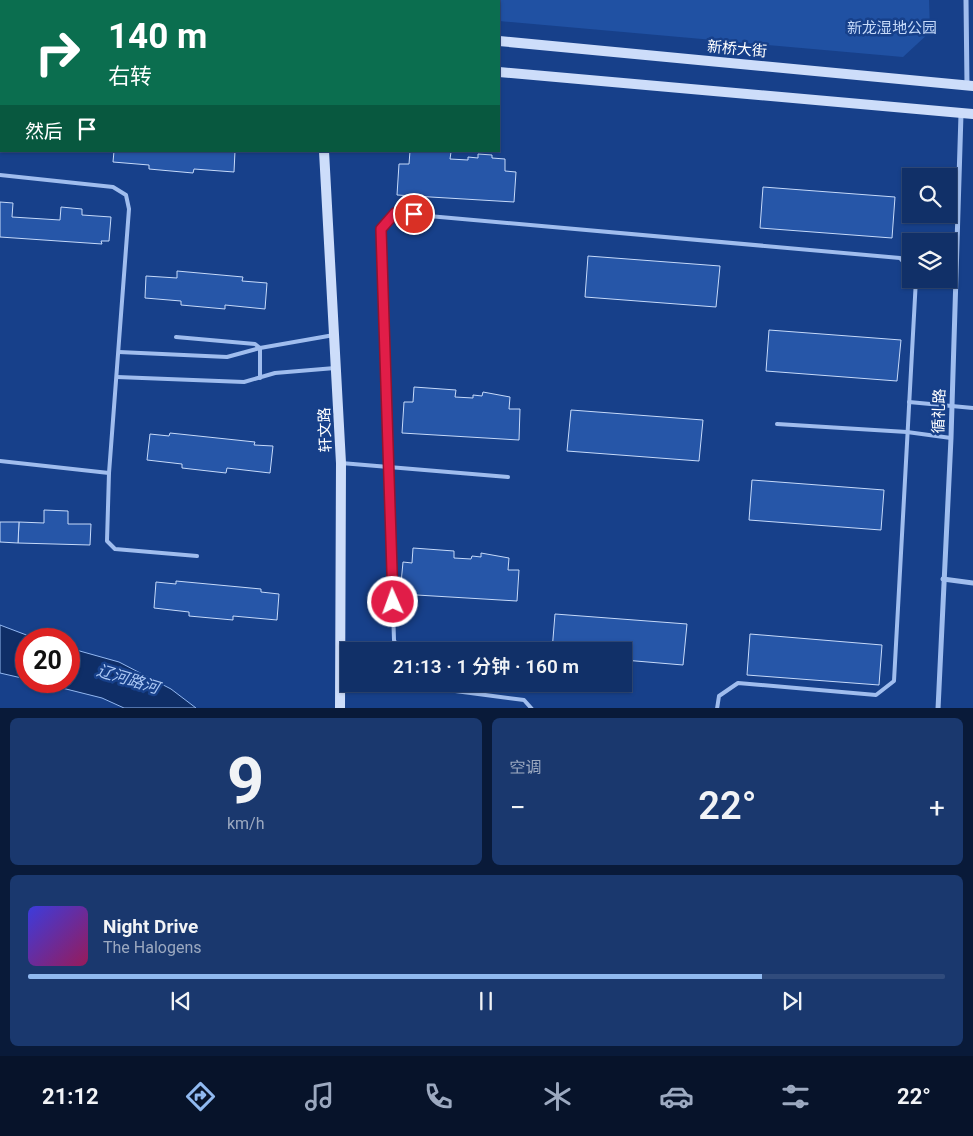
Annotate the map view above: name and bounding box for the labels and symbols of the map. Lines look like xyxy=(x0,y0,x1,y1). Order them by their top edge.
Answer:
park label: 新龙湿地公园 xyxy=(847,19,937,37)
street label: 新桥大街 xyxy=(706,37,768,61)
pin xyxy=(393,193,435,235)
street label: 循礼路 xyxy=(929,388,949,434)
street label: 轩文路 xyxy=(315,407,335,453)
position arrow xyxy=(366,575,418,627)
speed limit sign: 20 xyxy=(15,628,80,693)
water label: 辽河路河 xyxy=(95,661,164,698)

